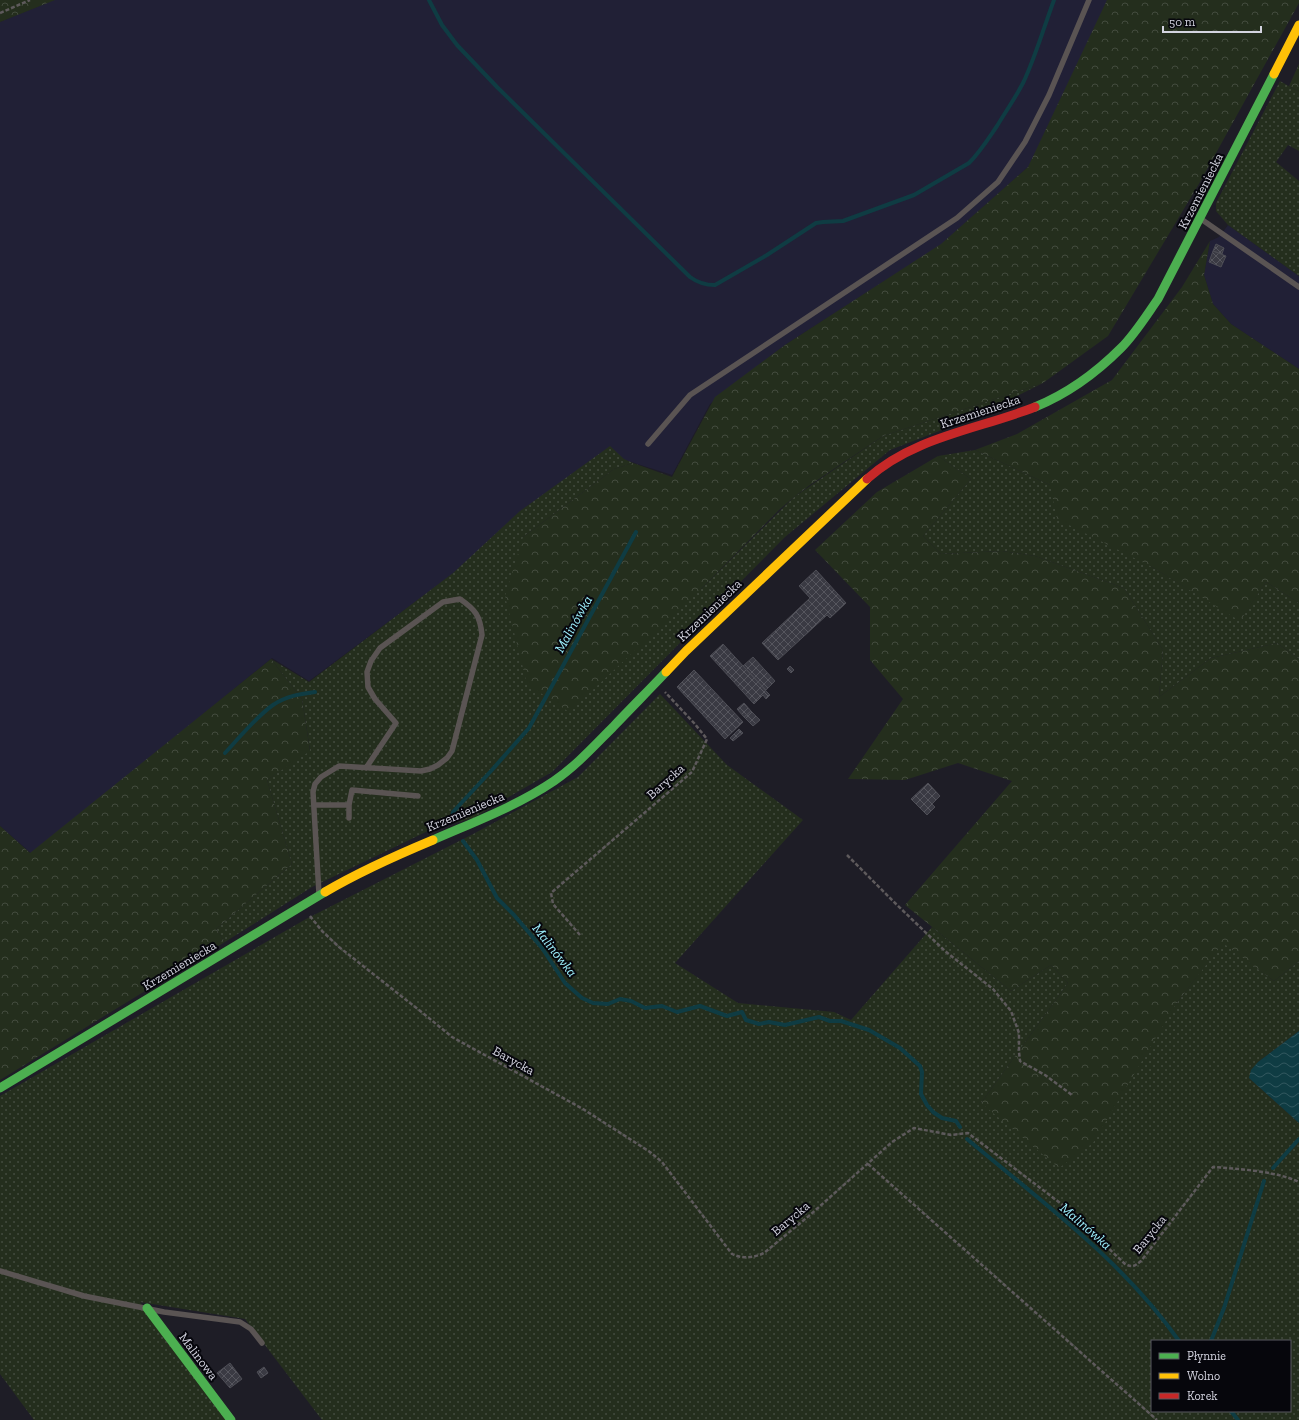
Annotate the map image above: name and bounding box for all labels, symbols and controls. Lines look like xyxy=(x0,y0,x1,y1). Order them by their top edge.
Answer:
scale bar xyxy=(1163,8,1261,34)
text: 50 m xyxy=(1169,15,1196,29)
street label: Krzemieniecka xyxy=(1175,150,1226,232)
street label: Krzemieniecka xyxy=(938,391,1023,431)
street label: Krzemieniecka xyxy=(674,576,745,645)
water label: Malinówka xyxy=(551,593,596,656)
street label: Barycka xyxy=(644,760,688,802)
street label: Krzemieniecka xyxy=(424,788,507,835)
water label: Malinówka xyxy=(529,920,581,980)
street label: Krzemieniecka xyxy=(140,937,219,993)
street label: Barycka xyxy=(490,1043,538,1078)
street label: Barycka xyxy=(768,1198,813,1239)
water label: Malinówka xyxy=(1056,1199,1115,1253)
street label: Barycka xyxy=(1129,1212,1170,1257)
street label: Malinowa xyxy=(176,1330,222,1383)
legend xyxy=(1151,1340,1291,1412)
text: Płynnie xyxy=(1187,1349,1226,1363)
text: Wolno xyxy=(1187,1369,1220,1383)
text: Korek xyxy=(1187,1389,1218,1403)

